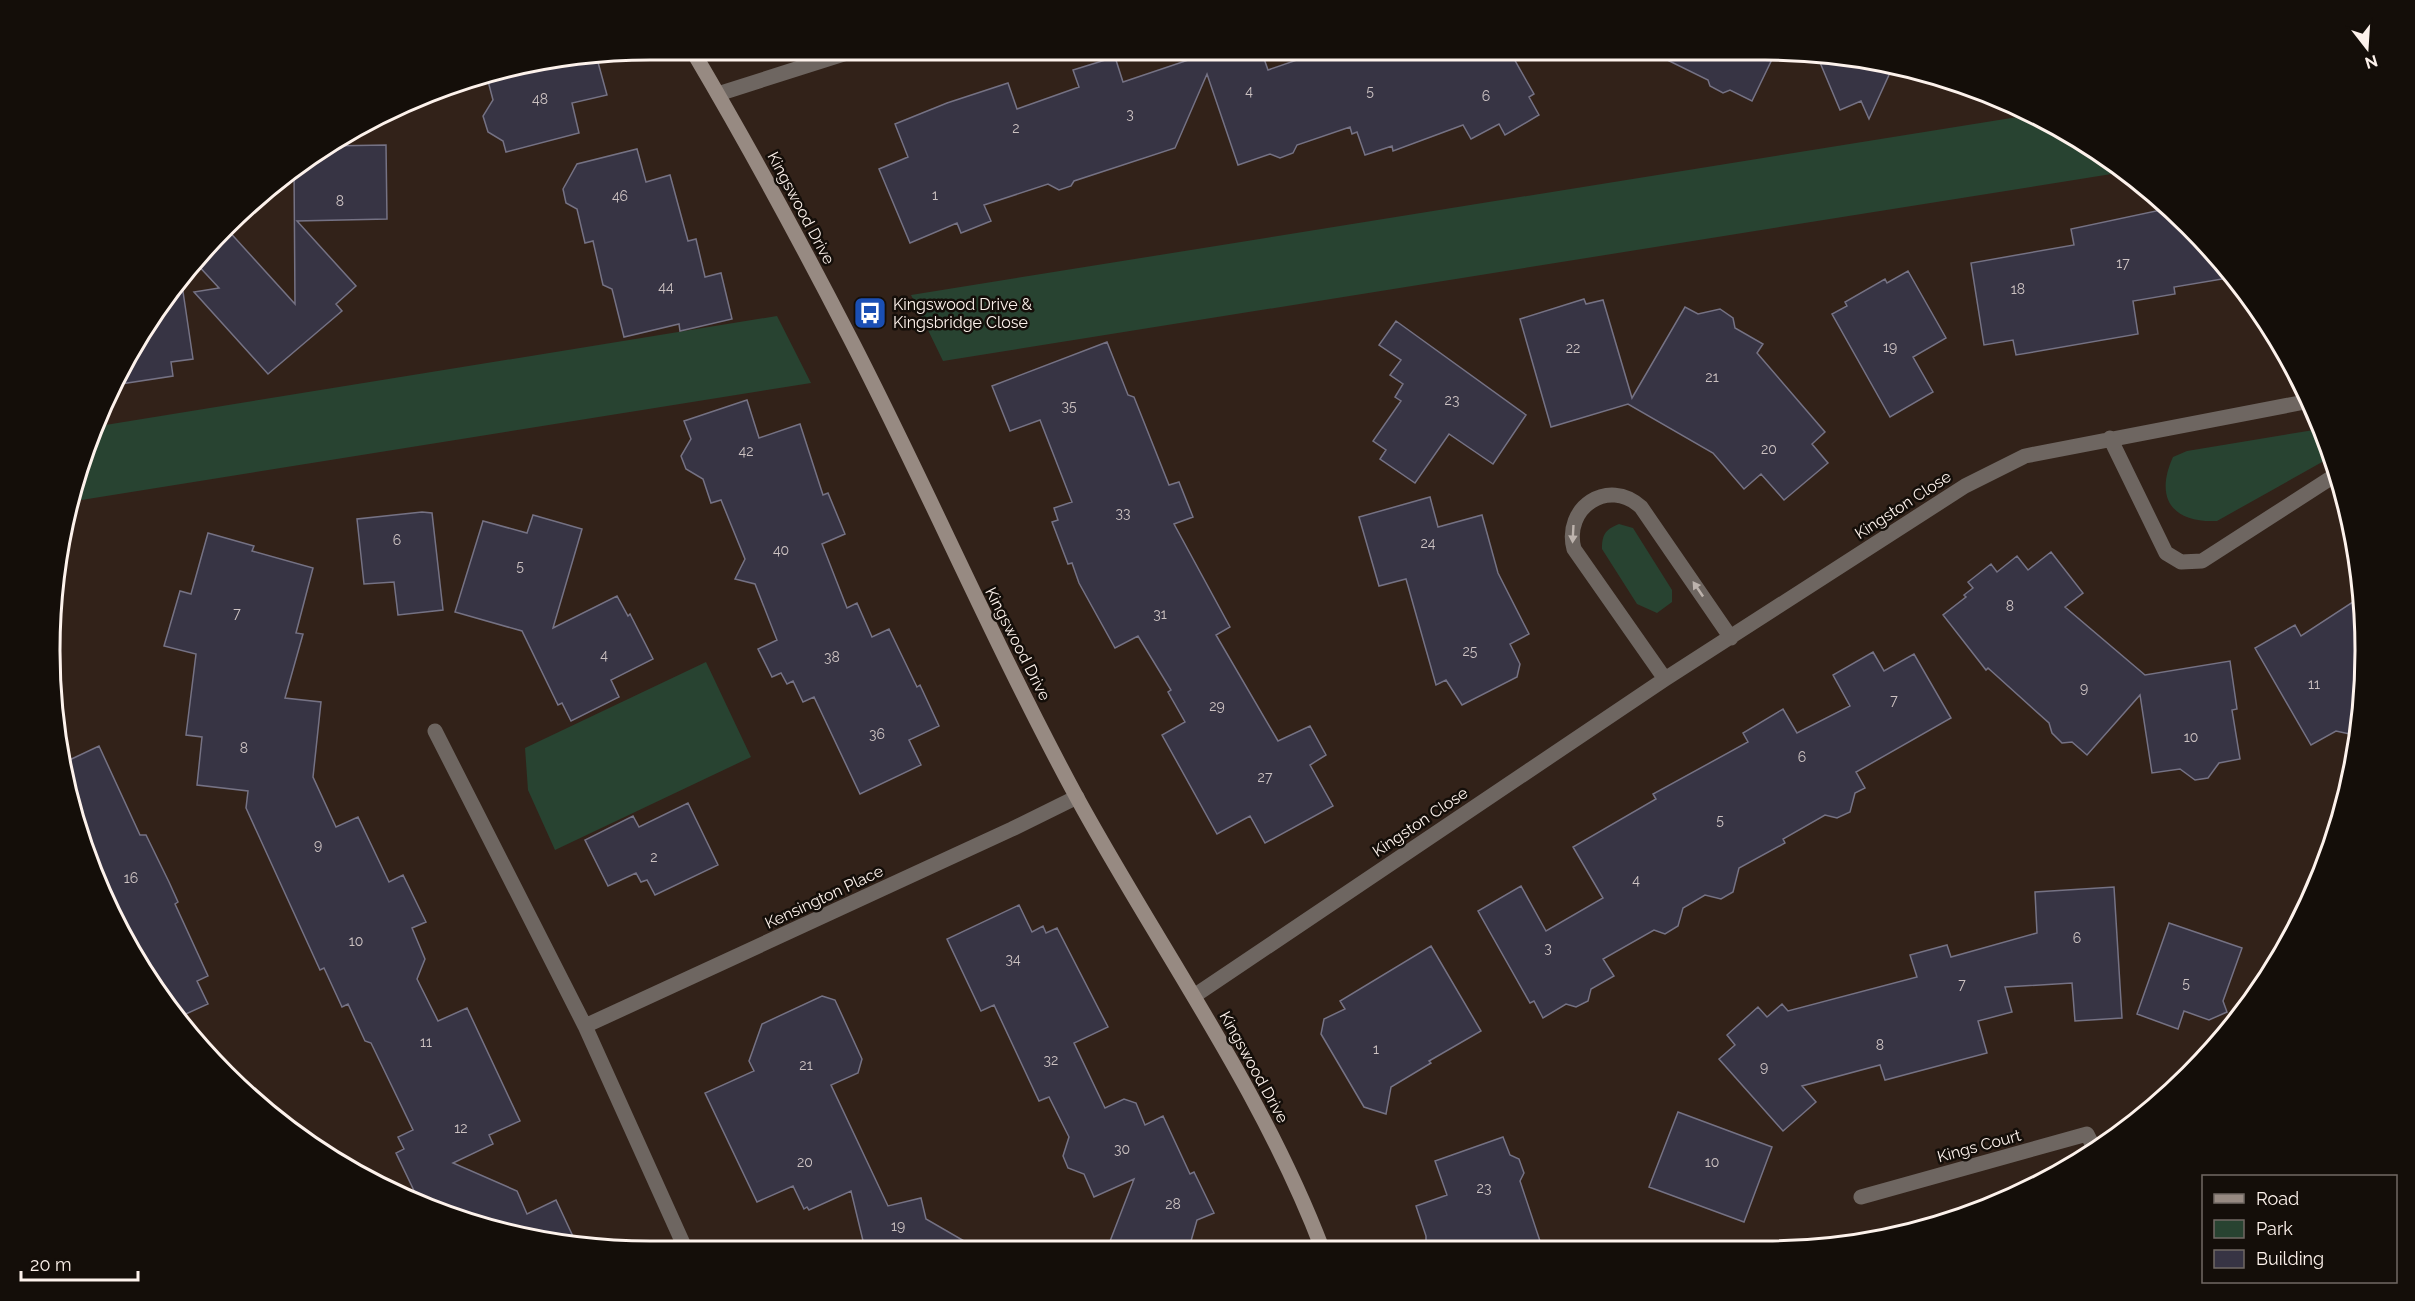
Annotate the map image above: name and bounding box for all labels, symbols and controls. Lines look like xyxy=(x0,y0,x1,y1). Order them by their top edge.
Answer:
north arrow xyxy=(2337,18,2397,78)
text: N xyxy=(2363,51,2380,73)
house number: 4 xyxy=(1245,83,1253,99)
house number: 5 xyxy=(1366,83,1374,99)
house number: 6 xyxy=(1482,88,1490,104)
house number: 48 xyxy=(532,91,548,107)
house number: 3 xyxy=(1126,106,1134,122)
house number: 2 xyxy=(1012,120,1020,136)
street label: Kingswood Drive xyxy=(763,149,839,267)
house number: 1 xyxy=(932,187,938,203)
house number: 46 xyxy=(612,188,628,204)
house number: 8 xyxy=(336,193,344,209)
house number: 17 xyxy=(2116,255,2130,271)
house number: 44 xyxy=(658,279,674,295)
house number: 18 xyxy=(2011,281,2025,297)
bus stop icon: Kingswood Drive & Kingsbridge Close xyxy=(852,295,888,331)
place label: Kingswood Drive & Kingsbridge Close xyxy=(893,295,1033,332)
house number: 19 xyxy=(1883,339,1897,355)
house number: 22 xyxy=(1566,340,1580,356)
house number: 21 xyxy=(1705,369,1719,385)
house number: 23 xyxy=(1445,392,1459,408)
house number: 35 xyxy=(1061,398,1077,414)
house number: 20 xyxy=(1761,441,1777,457)
house number: 42 xyxy=(739,443,753,459)
street label: Kingston Close xyxy=(1851,467,1955,543)
house number: 33 xyxy=(1116,505,1130,521)
one-way arrow xyxy=(1568,524,1577,543)
house number: 6 xyxy=(393,532,401,548)
house number: 24 xyxy=(1421,535,1436,551)
house number: 40 xyxy=(773,542,789,558)
house number: 5 xyxy=(516,558,524,574)
one-way arrow xyxy=(1692,582,1704,598)
street label: Kingswood Drive xyxy=(981,584,1055,704)
house number: 8 xyxy=(2006,598,2014,614)
house number: 7 xyxy=(233,605,241,621)
house number: 31 xyxy=(1153,606,1167,622)
house number: 25 xyxy=(1463,643,1478,659)
house number: 4 xyxy=(600,647,608,663)
house number: 38 xyxy=(824,649,840,665)
house number: 11 xyxy=(2308,676,2320,692)
house number: 9 xyxy=(2080,680,2088,696)
house number: 7 xyxy=(1890,692,1898,708)
house number: 29 xyxy=(1209,698,1225,714)
house number: 36 xyxy=(869,726,885,742)
house number: 10 xyxy=(2184,729,2198,745)
house number: 8 xyxy=(240,740,248,756)
house number: 6 xyxy=(1798,749,1806,765)
house number: 27 xyxy=(1258,769,1273,785)
street label: Kingston Close xyxy=(1369,783,1471,861)
house number: 5 xyxy=(1716,812,1724,828)
house number: 9 xyxy=(314,837,322,853)
house number: 2 xyxy=(650,849,658,865)
street label: Kensington Place xyxy=(762,861,886,933)
house number: 16 xyxy=(124,870,138,886)
house number: 4 xyxy=(1632,872,1640,888)
house number: 6 xyxy=(2073,930,2081,946)
house number: 10 xyxy=(349,933,363,949)
house number: 3 xyxy=(1544,940,1552,956)
house number: 34 xyxy=(1005,951,1021,967)
house number: 5 xyxy=(2182,975,2190,991)
house number: 7 xyxy=(1958,976,1966,992)
street label: Kingswood Drive xyxy=(1216,1008,1292,1126)
house number: 11 xyxy=(420,1034,432,1050)
house number: 8 xyxy=(1876,1037,1884,1053)
house number: 1 xyxy=(1373,1041,1379,1057)
house number: 32 xyxy=(1044,1052,1058,1068)
house number: 21 xyxy=(799,1057,813,1073)
house number: 9 xyxy=(1760,1059,1768,1075)
house number: 12 xyxy=(454,1120,468,1136)
street label: Kings Court xyxy=(1935,1126,2024,1166)
house number: 30 xyxy=(1114,1141,1130,1157)
house number: 20 xyxy=(797,1154,813,1170)
house number: 10 xyxy=(1705,1154,1719,1170)
legend xyxy=(2202,1175,2397,1283)
house number: 23 xyxy=(1477,1180,1491,1196)
text: Road xyxy=(2256,1188,2299,1209)
house number: 28 xyxy=(1165,1196,1181,1212)
house number: 19 xyxy=(891,1218,905,1234)
text: Park xyxy=(2256,1218,2293,1239)
scale bar xyxy=(21,1244,138,1282)
text: Building xyxy=(2256,1248,2324,1269)
text: 20 m xyxy=(30,1254,72,1275)

